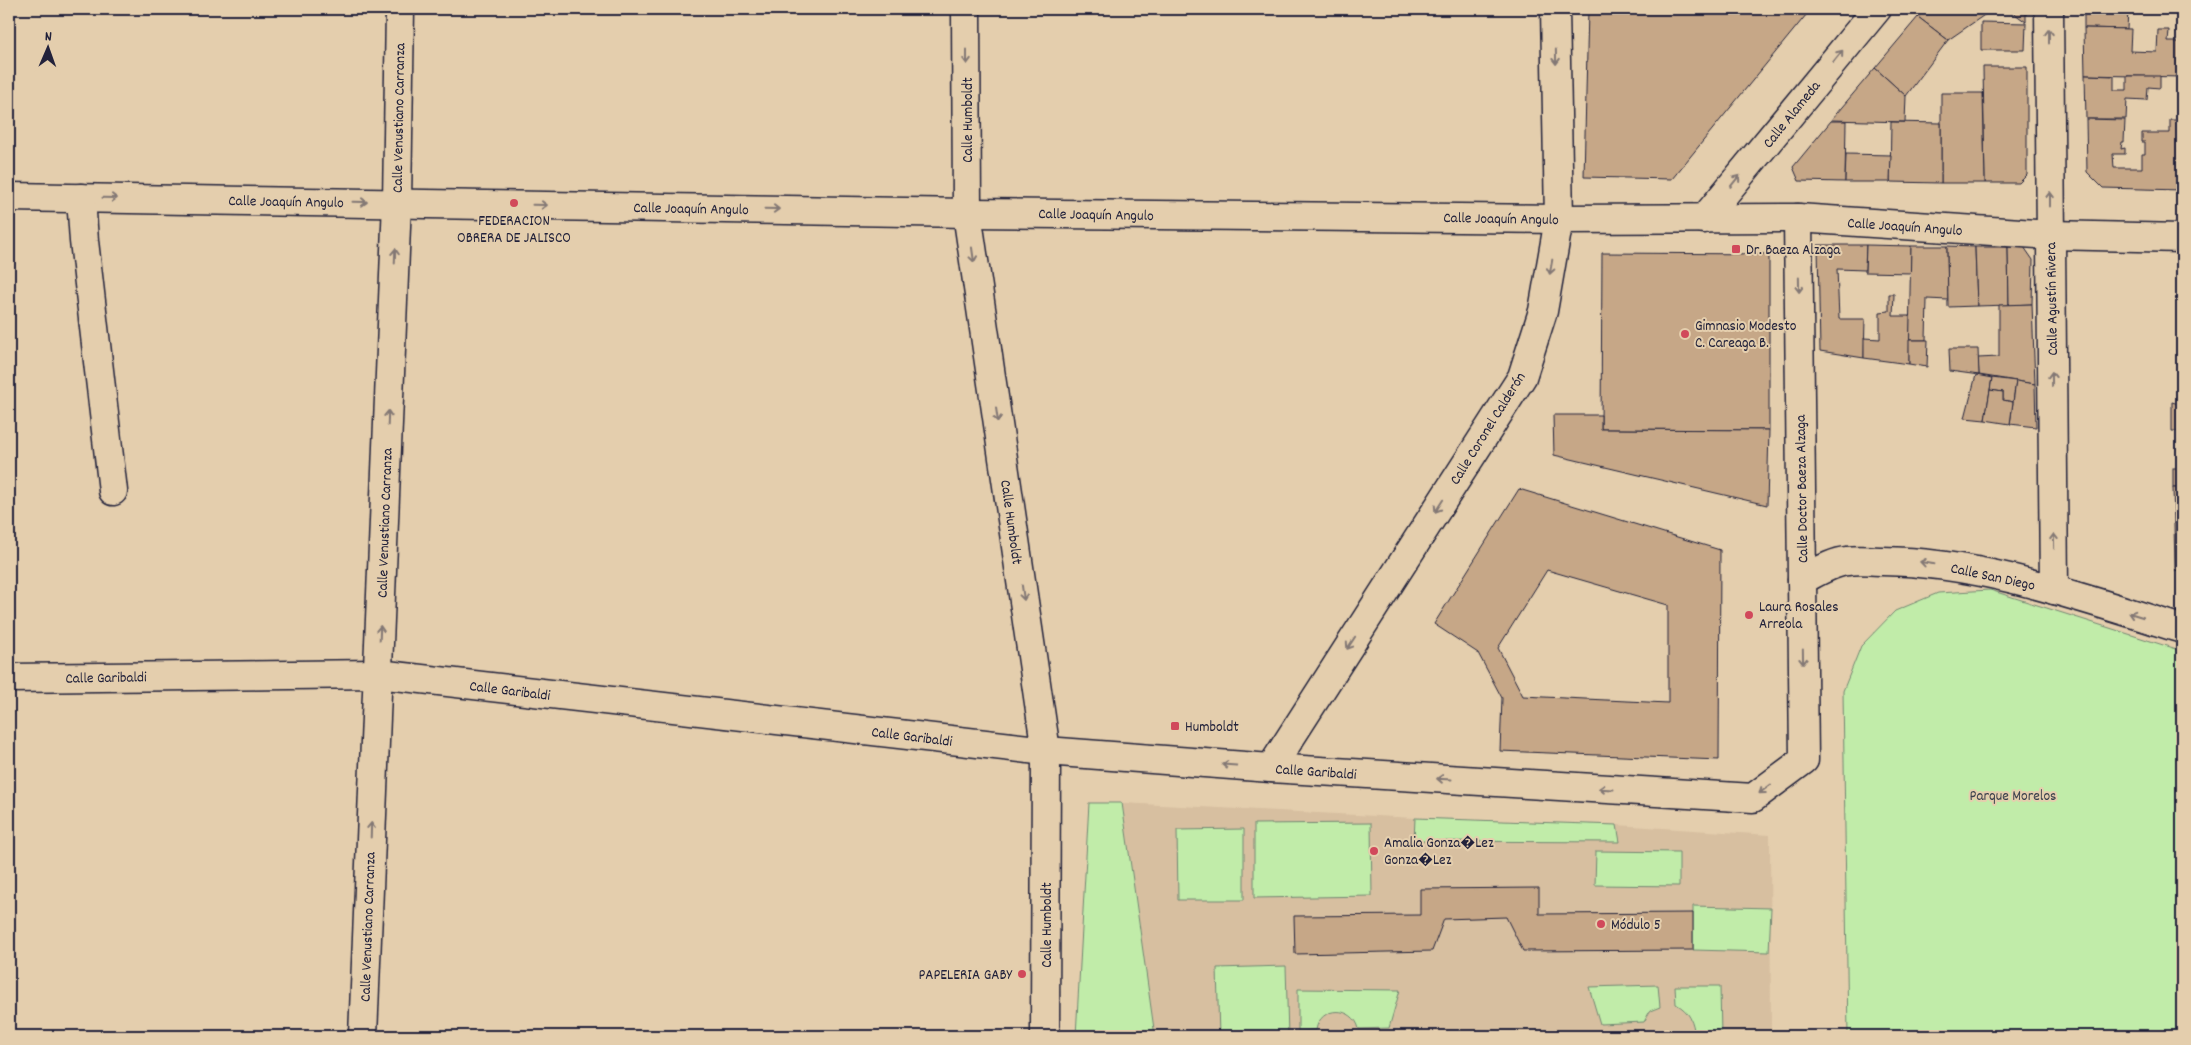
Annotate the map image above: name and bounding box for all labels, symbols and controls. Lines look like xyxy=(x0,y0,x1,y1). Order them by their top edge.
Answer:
north arrow xyxy=(22,22,72,72)
text: N xyxy=(45,27,52,47)
one-way arrow xyxy=(2044,28,2054,44)
street label: Calle Venustiano Carranza xyxy=(388,42,412,193)
one-way arrow xyxy=(962,49,972,65)
one-way arrow xyxy=(1551,49,1560,65)
one-way arrow xyxy=(1833,49,1844,62)
street label: Calle Alameda xyxy=(1758,76,1827,154)
street label: Calle Humboldt xyxy=(958,77,980,163)
one-way arrow xyxy=(1730,175,1741,188)
street label: Calle Joaquín Angulo xyxy=(228,191,344,215)
one-way arrow xyxy=(2045,191,2055,207)
one-way arrow xyxy=(102,193,118,203)
one-way arrow xyxy=(352,197,368,206)
marker: FEDERACION OBRERA DE JALISCO xyxy=(508,197,520,209)
street label: Calle Joaquín Angulo xyxy=(633,198,749,222)
one-way arrow xyxy=(532,200,548,210)
street label: Calle Joaquín Angulo xyxy=(1038,204,1154,228)
one-way arrow xyxy=(764,205,780,214)
street label: Calle Joaquín Angulo xyxy=(1443,208,1559,232)
place label: FEDERACION OBRERA DE JALISCO xyxy=(457,211,571,250)
street label: Calle Joaquín Angulo xyxy=(1846,213,1964,243)
place label: Dr. Baeza Alzaga xyxy=(1746,240,1841,262)
street label: Calle Agustín Rivera xyxy=(2041,241,2065,356)
marker: Dr. Baeza Alzaga xyxy=(1730,243,1742,255)
one-way arrow xyxy=(968,246,978,262)
one-way arrow xyxy=(390,248,399,264)
one-way arrow xyxy=(1545,258,1555,274)
one-way arrow xyxy=(1794,276,1804,292)
place label: Gimnasio Modesto C. Careaga B. xyxy=(1695,316,1797,355)
marker: Gimnasio Modesto C. Careaga B. xyxy=(1679,328,1691,340)
street label: Calle Coronel Calderón xyxy=(1445,368,1532,490)
one-way arrow xyxy=(2047,371,2057,387)
one-way arrow xyxy=(992,407,1002,423)
one-way arrow xyxy=(383,410,393,426)
street label: Calle Doctor Baeza Alzaga xyxy=(1791,414,1815,563)
street label: Calle Venustiano Carranza xyxy=(372,447,400,598)
street label: Calle Humboldt xyxy=(993,478,1027,567)
one-way arrow xyxy=(1434,499,1444,513)
one-way arrow xyxy=(2049,533,2059,550)
one-way arrow xyxy=(1920,557,1936,567)
street label: Calle San Diego xyxy=(1948,558,2037,598)
one-way arrow xyxy=(1018,585,1028,601)
place label: Laura Rosales Arreola xyxy=(1759,597,1839,636)
marker: Laura Rosales Arreola xyxy=(1743,609,1755,621)
one-way arrow xyxy=(2128,609,2144,619)
one-way arrow xyxy=(375,625,384,641)
one-way arrow xyxy=(1346,635,1356,649)
one-way arrow xyxy=(1798,648,1808,665)
street label: Calle Garibaldi xyxy=(65,667,147,691)
street label: Calle Garibaldi xyxy=(468,676,552,708)
place label: Humboldt xyxy=(1185,717,1239,739)
marker: Humboldt xyxy=(1169,720,1181,732)
street label: Calle Garibaldi xyxy=(870,722,954,754)
street label: Calle Garibaldi xyxy=(1274,759,1357,787)
one-way arrow xyxy=(1221,761,1237,770)
one-way arrow xyxy=(1436,774,1452,784)
one-way arrow xyxy=(1598,784,1614,793)
one-way arrow xyxy=(1758,784,1772,794)
park label: Parque Morelos xyxy=(1970,786,2056,808)
one-way arrow xyxy=(367,822,376,838)
place label: Amalia Gonza�Lez Gonza�Lez xyxy=(1384,833,1494,872)
marker: Amalia Gonza�Lez Gonza�Lez xyxy=(1368,845,1380,857)
street label: Calle Venustiano Carranza xyxy=(355,851,383,1002)
street label: Calle Humboldt xyxy=(1037,882,1059,968)
place label: Módulo 5 xyxy=(1611,915,1661,937)
marker: Módulo 5 xyxy=(1595,918,1607,930)
place label: PAPELERIA GABY xyxy=(918,965,1013,987)
marker: PAPELERIA GABY xyxy=(1016,968,1028,980)

